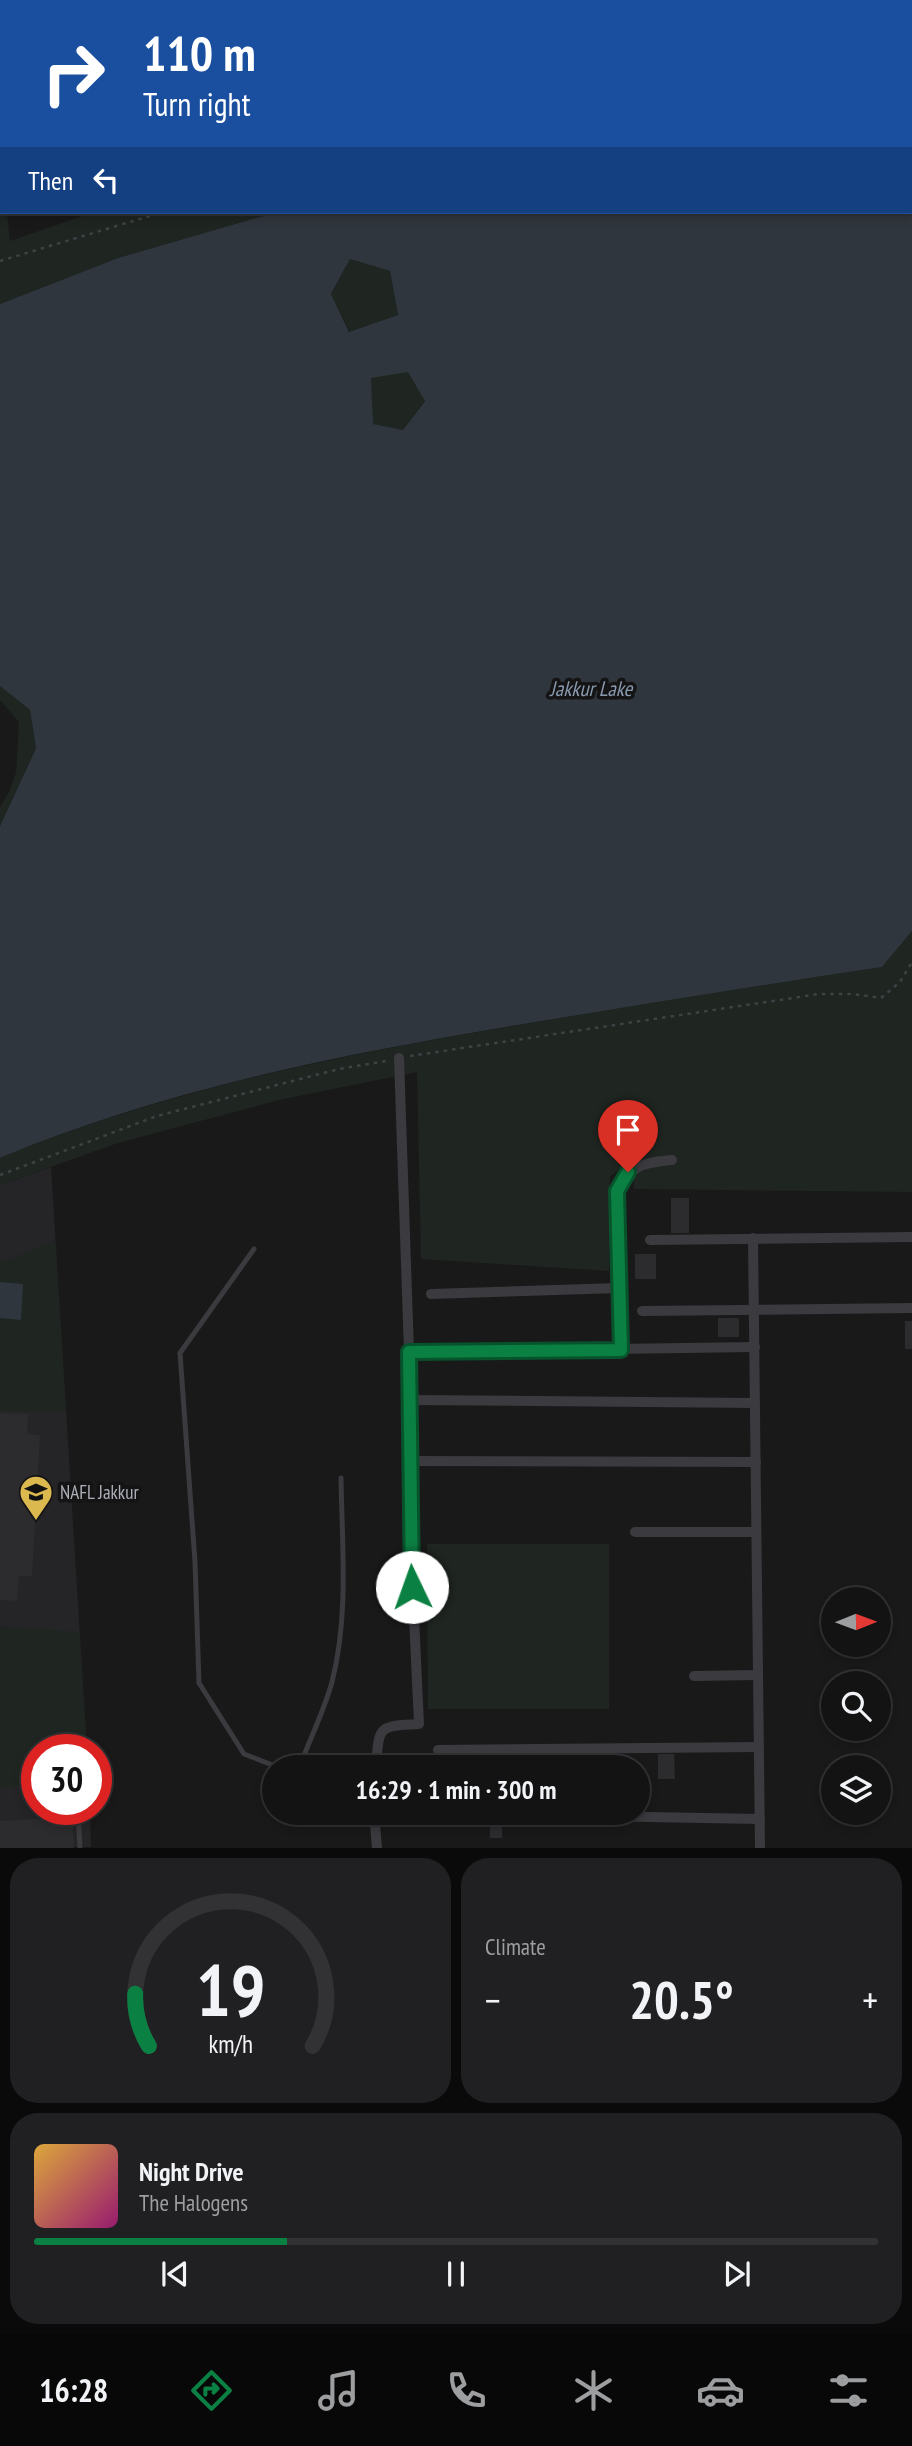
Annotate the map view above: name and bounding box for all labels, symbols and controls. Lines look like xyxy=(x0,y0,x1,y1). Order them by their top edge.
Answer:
text: 110 m xyxy=(143,21,256,85)
icon: right xyxy=(28,28,119,119)
text: Turn right xyxy=(143,83,251,125)
icon: left xyxy=(87,161,125,199)
text: Then xyxy=(28,164,73,197)
water label: Jakkur Lake xyxy=(549,675,634,702)
pin xyxy=(598,1100,658,1172)
icon: arrive xyxy=(609,1111,647,1149)
school or university icon: NAFL Jakkur xyxy=(17,1473,55,1522)
place label: NAFL Jakkur xyxy=(60,1480,139,1504)
position arrow xyxy=(375,1550,449,1624)
north arrow xyxy=(821,1587,891,1657)
map controls xyxy=(821,1587,891,1825)
button: search xyxy=(821,1671,891,1741)
speed limit sign: 30 xyxy=(21,1734,112,1825)
button: layers xyxy=(821,1755,891,1825)
text: 16:29 · 1 min · 300 m xyxy=(356,1773,556,1806)
text: Climate xyxy=(485,1932,546,1961)
text: 19 xyxy=(196,1943,265,2037)
text: 20.5° xyxy=(629,1966,734,2033)
text: − xyxy=(485,1975,501,2024)
text: + xyxy=(862,1975,878,2024)
text: km/h xyxy=(208,2028,253,2060)
text: Night Drive xyxy=(139,2155,244,2188)
text: The Halogens xyxy=(139,2188,248,2217)
icon: previous xyxy=(156,2255,194,2293)
icon: pause xyxy=(437,2255,475,2293)
icon: next xyxy=(718,2255,756,2293)
icon: directions xyxy=(187,2366,236,2415)
icon: music xyxy=(314,2366,363,2415)
icon: phone xyxy=(442,2366,491,2415)
icon: climate xyxy=(569,2366,618,2415)
icon: car xyxy=(696,2366,745,2415)
icon: filters xyxy=(824,2366,873,2415)
text: 16:28 xyxy=(39,2369,108,2411)

